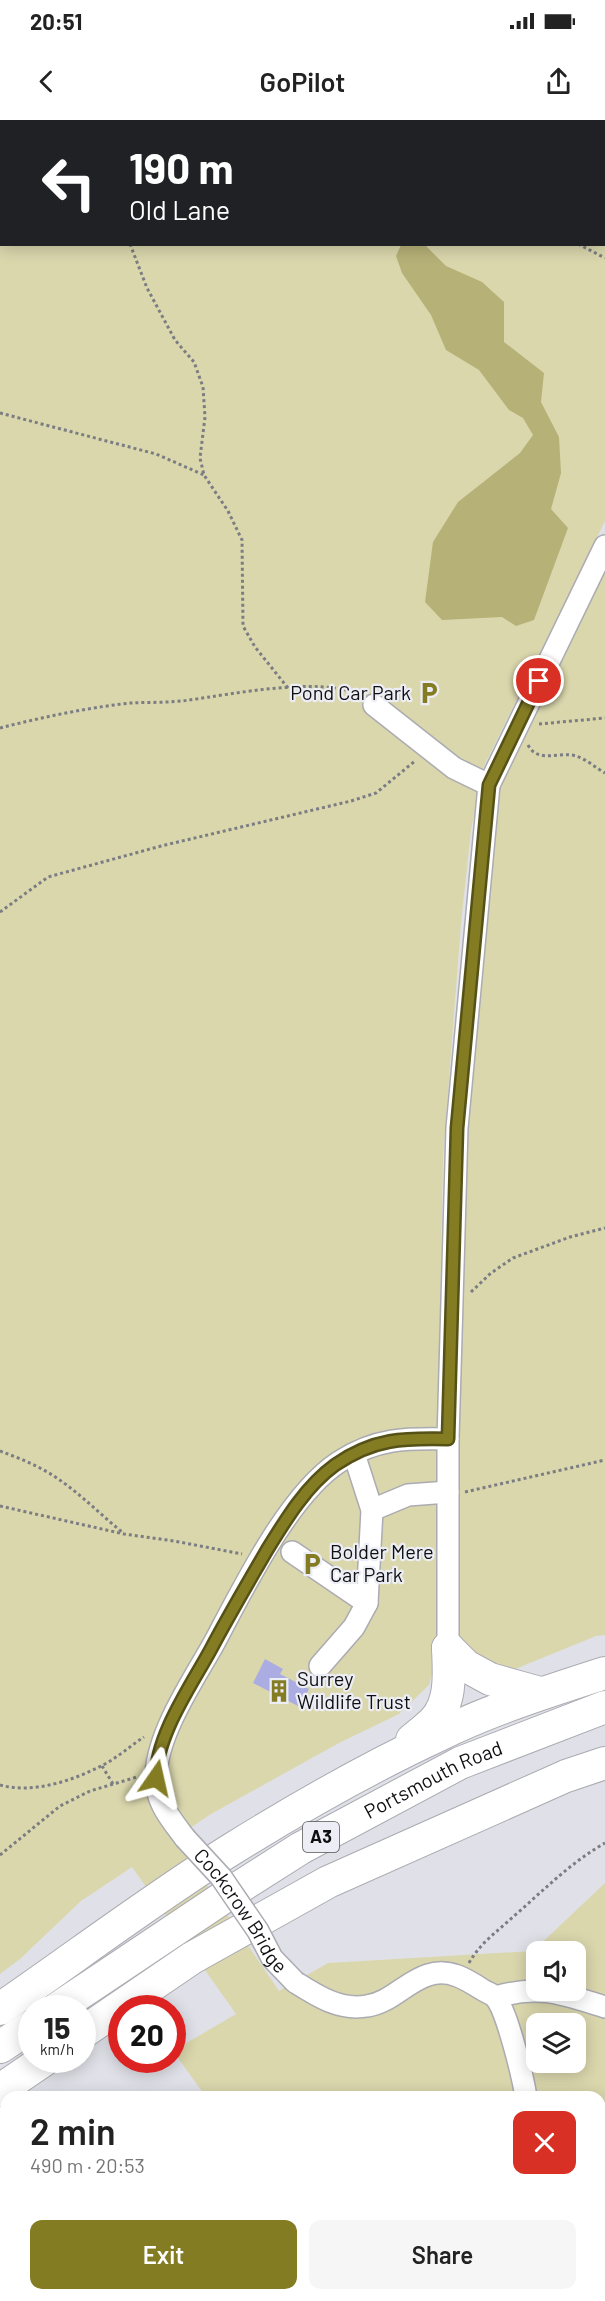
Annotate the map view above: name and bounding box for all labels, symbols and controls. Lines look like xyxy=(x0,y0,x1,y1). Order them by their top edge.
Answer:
text: 20:51 xyxy=(30,8,82,34)
icon: back xyxy=(30,65,63,98)
text: GoPilot xyxy=(260,65,345,97)
icon: share xyxy=(542,65,575,98)
text: 190 m xyxy=(129,142,234,192)
icon: left xyxy=(30,144,108,222)
text: Old Lane xyxy=(129,193,230,225)
pin xyxy=(513,655,564,706)
icon: arrive xyxy=(522,664,555,697)
place label: Pond Car Park xyxy=(290,680,411,704)
parking icon: Pond Car Park xyxy=(416,680,442,706)
place label: Bolder Mere Car Park xyxy=(330,1539,434,1586)
parking icon: Bolder Mere Car Park xyxy=(299,1551,325,1577)
place label: Surrey Wildlife Trust xyxy=(297,1666,411,1713)
building icon: Surrey Wildlife Trust xyxy=(266,1678,292,1704)
street label: Portsmouth Road xyxy=(360,1735,505,1823)
position arrow xyxy=(124,1746,188,1810)
road number: A3 xyxy=(303,1822,339,1852)
street label: Cockcrow Bridge xyxy=(190,1843,293,1977)
map controls xyxy=(526,1941,586,2073)
button: sound xyxy=(526,1941,586,2001)
speed limit sign: 20 xyxy=(108,1995,186,2073)
text: 15 xyxy=(44,2009,70,2045)
button: layers xyxy=(526,2013,586,2073)
text: km/h xyxy=(40,2040,74,2058)
text: 2 min xyxy=(30,2109,116,2152)
button: close xyxy=(513,2111,576,2174)
text: 490 m · 20:53 xyxy=(30,2153,145,2177)
button: Exit xyxy=(30,2220,297,2289)
button: Share xyxy=(309,2220,576,2289)

